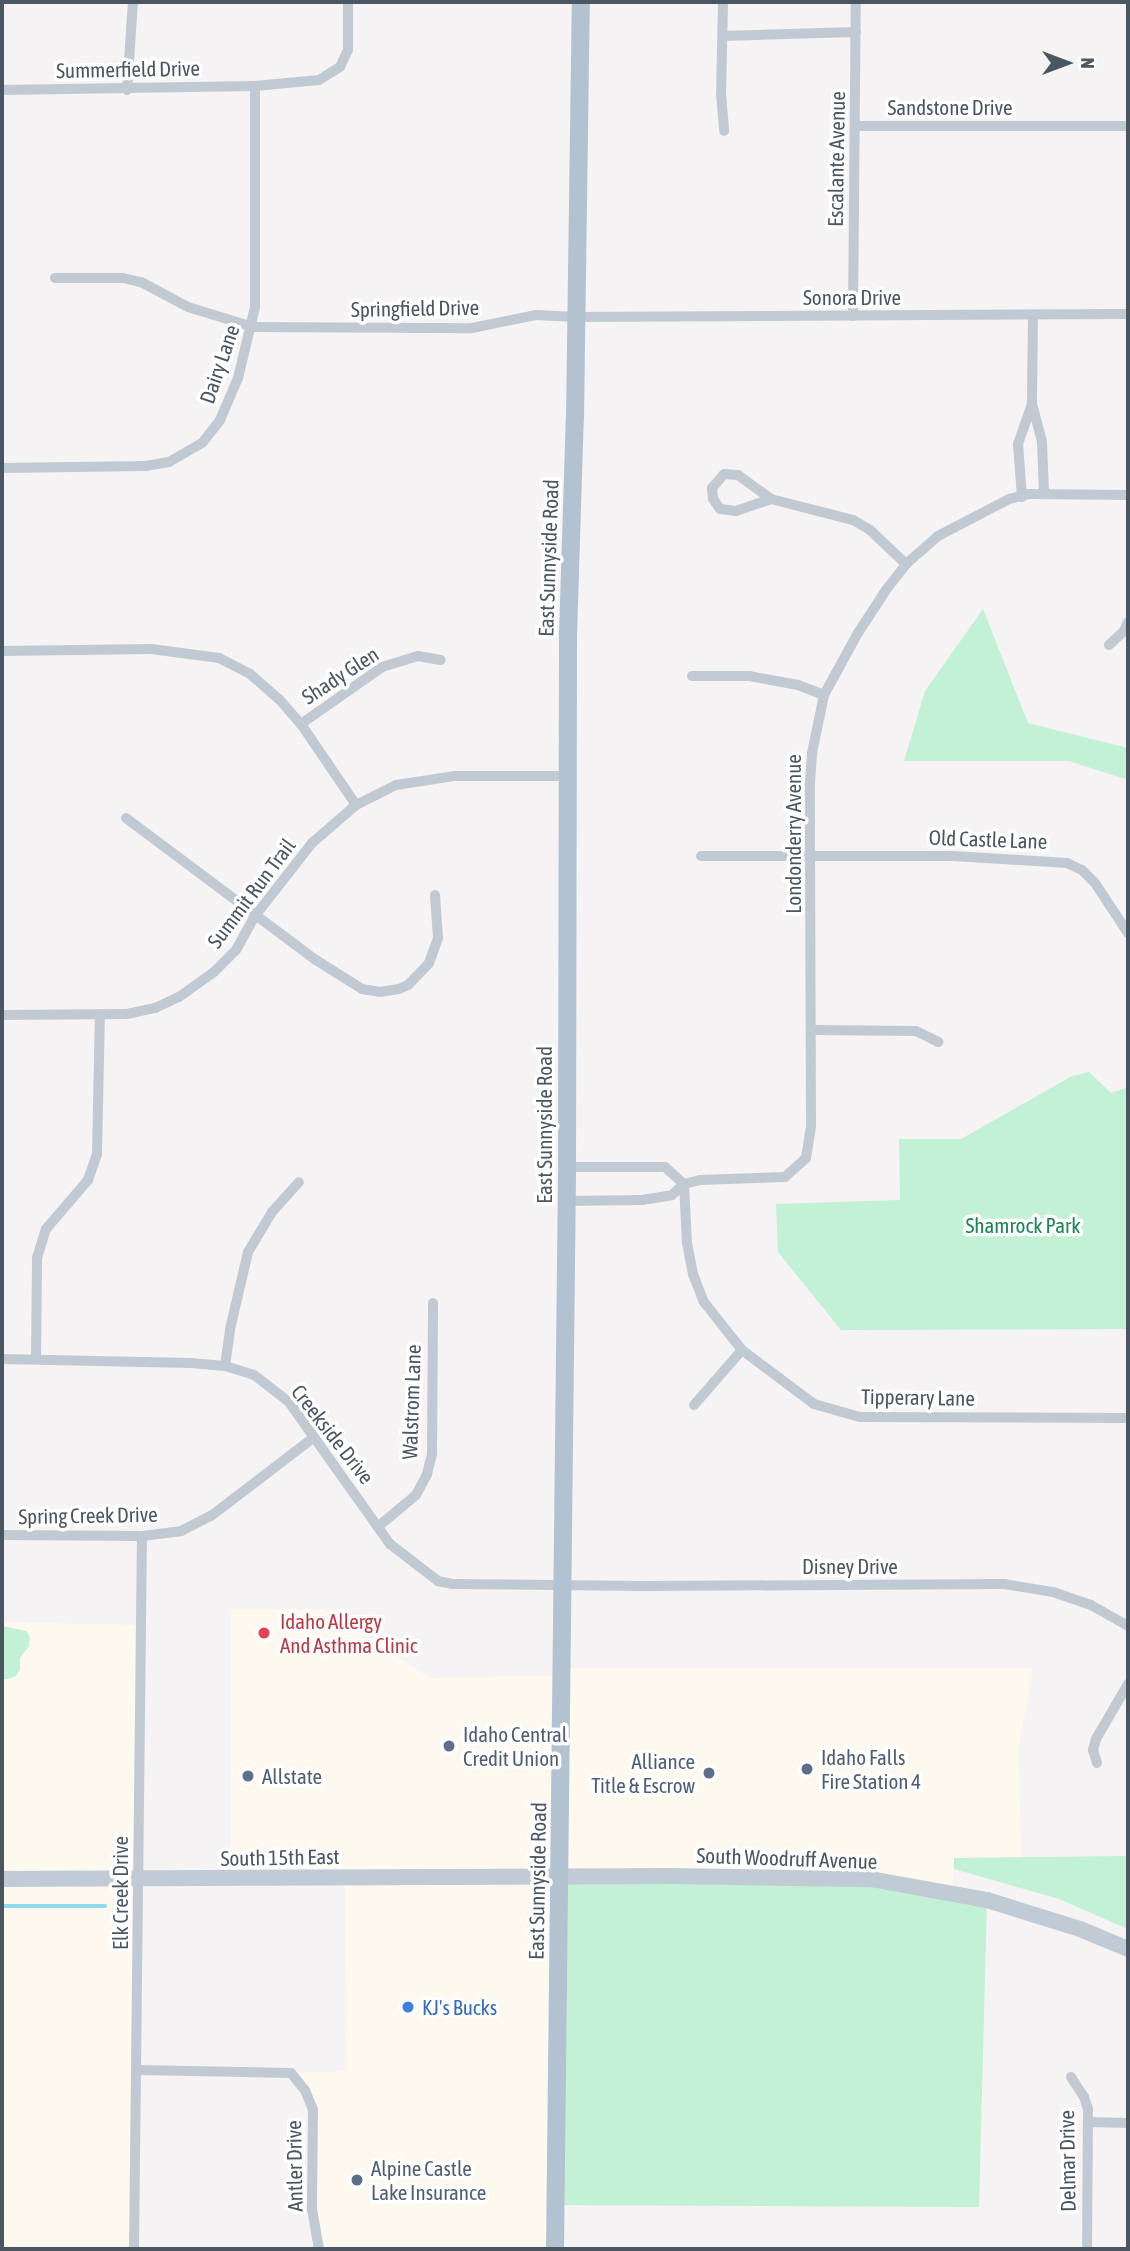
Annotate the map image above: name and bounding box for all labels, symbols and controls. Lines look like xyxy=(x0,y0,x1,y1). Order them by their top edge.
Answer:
north arrow xyxy=(1032,28,1102,98)
street label: Summerfield Drive xyxy=(56,55,200,83)
text: N xyxy=(1077,57,1099,69)
street label: Escalante Avenue xyxy=(822,91,850,227)
street label: Sandstone Drive xyxy=(887,94,1013,120)
street label: Sonora Drive xyxy=(803,284,901,310)
street label: Springfield Drive xyxy=(351,294,479,322)
street label: Dairy Lane xyxy=(194,321,244,407)
street label: East Sunnyside Road xyxy=(533,479,563,637)
street label: Shady Glen xyxy=(297,641,383,709)
street label: Londonderry Avenue xyxy=(780,754,806,914)
street label: Old Castle Lane xyxy=(928,824,1048,854)
street label: Summit Run Trail xyxy=(202,833,300,953)
street label: East Sunnyside Road xyxy=(531,1046,557,1204)
park label: Shamrock Park xyxy=(966,1212,1080,1238)
street label: Walstrom Lane xyxy=(396,1344,426,1460)
street label: Creekside Drive xyxy=(286,1379,380,1489)
street label: Tipperary Lane xyxy=(861,1383,975,1411)
street label: Spring Creek Drive xyxy=(18,1501,158,1529)
street label: Disney Drive xyxy=(802,1553,898,1579)
place label: Idaho Allergy And Asthma Clinic xyxy=(280,1608,418,1658)
marker: Idaho Allergy And Asthma Clinic xyxy=(254,1623,274,1643)
place label: Idaho Central Credit Union xyxy=(463,1721,567,1771)
marker: Idaho Central Credit Union xyxy=(441,1738,457,1754)
place label: Idaho Falls Fire Station 4 xyxy=(821,1744,921,1794)
place label: Alliance Title & Escrow xyxy=(591,1748,695,1798)
marker: Idaho Falls Fire Station 4 xyxy=(799,1761,815,1777)
place label: Allstate xyxy=(262,1763,322,1789)
marker: Alliance Title & Escrow xyxy=(701,1765,717,1781)
marker: Allstate xyxy=(240,1768,256,1784)
street label: East Sunnyside Road xyxy=(523,1802,551,1960)
street label: Elk Creek Drive xyxy=(107,1836,133,1950)
street label: South Woodruff Avenue xyxy=(696,1842,878,1874)
street label: South 15th East xyxy=(220,1843,340,1871)
place label: KJ's Bucks xyxy=(422,1994,497,2020)
marker: KJ's Bucks xyxy=(400,1999,416,2015)
street label: Delmar Drive xyxy=(1054,2110,1080,2212)
street label: Antler Drive xyxy=(281,2120,307,2212)
place label: Alpine Castle Lake Insurance xyxy=(371,2155,486,2205)
marker: Alpine Castle Lake Insurance xyxy=(349,2172,365,2188)

